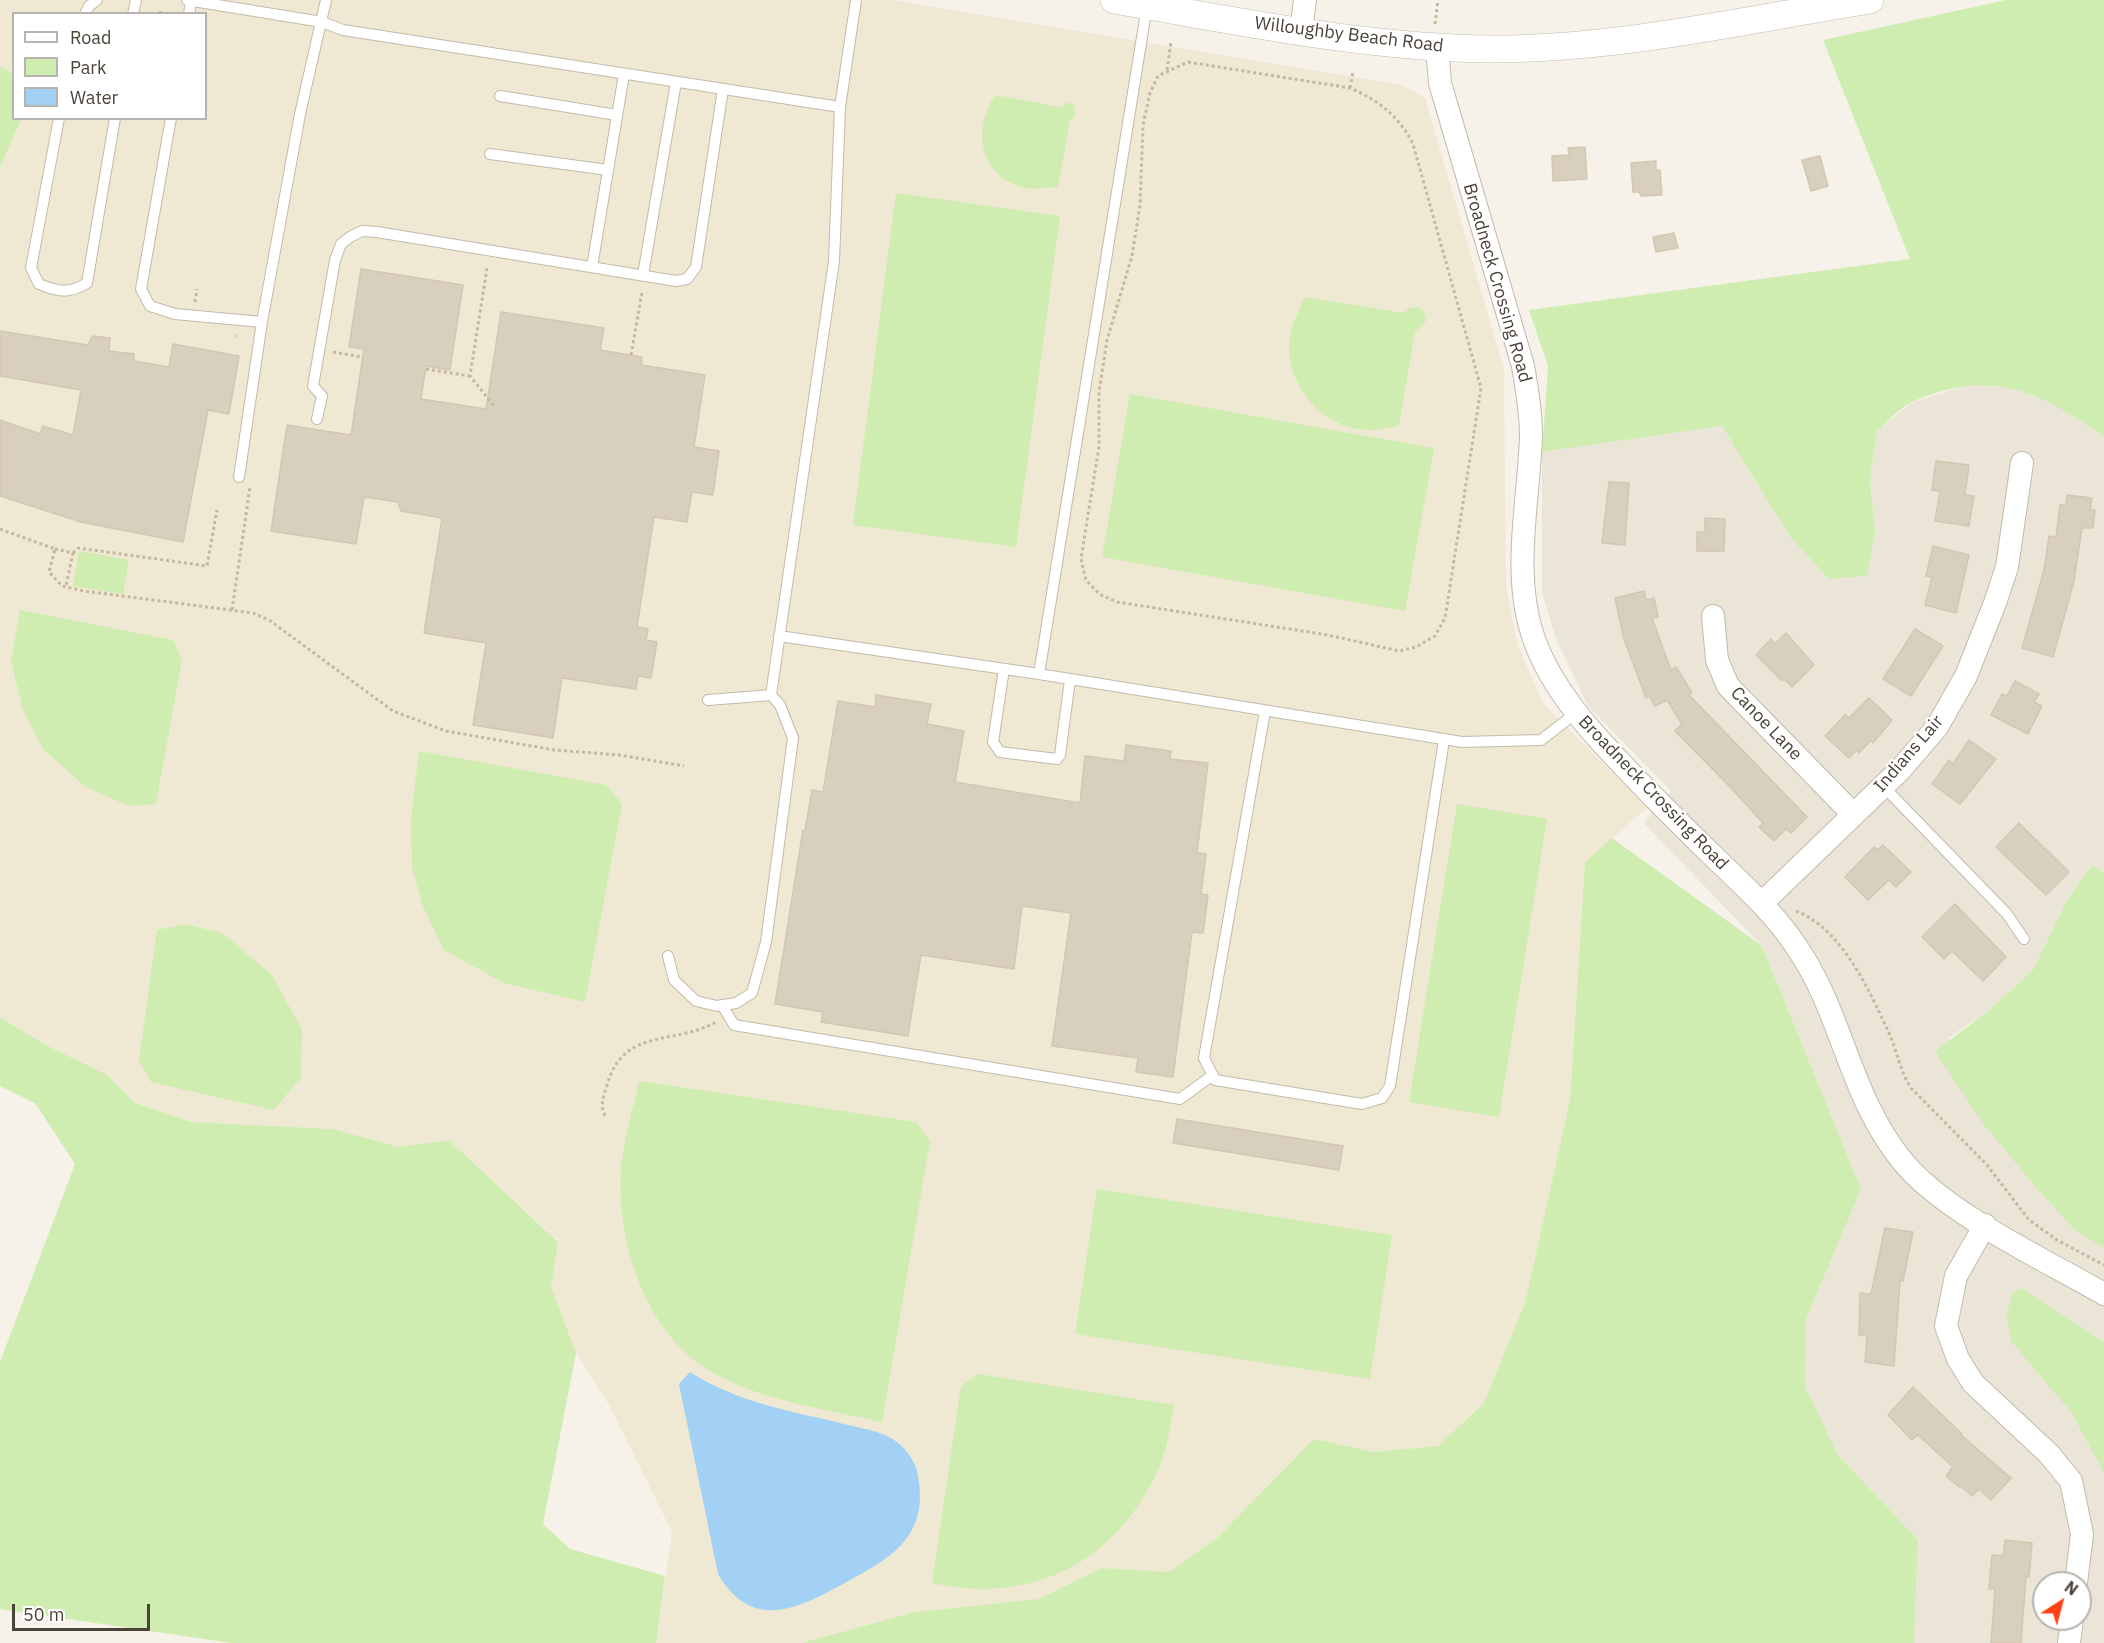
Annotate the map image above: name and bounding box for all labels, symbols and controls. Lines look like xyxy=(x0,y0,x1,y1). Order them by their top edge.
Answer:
legend xyxy=(12,12,207,120)
street label: Willoughby Beach Road xyxy=(1253,13,1445,57)
text: Road xyxy=(70,26,111,49)
text: Park xyxy=(70,56,106,79)
text: Water xyxy=(70,86,118,109)
street label: Broadneck Crossing Road xyxy=(1458,181,1536,385)
street label: Canoe Lane xyxy=(1726,683,1806,765)
street label: Broadneck Crossing Road xyxy=(1574,711,1732,875)
street label: Indians Lair xyxy=(1870,711,1948,797)
north arrow xyxy=(2032,1571,2092,1631)
text: N xyxy=(2061,1577,2082,1600)
scale bar xyxy=(15,1592,153,1630)
text: 50 m xyxy=(23,1603,65,1626)

